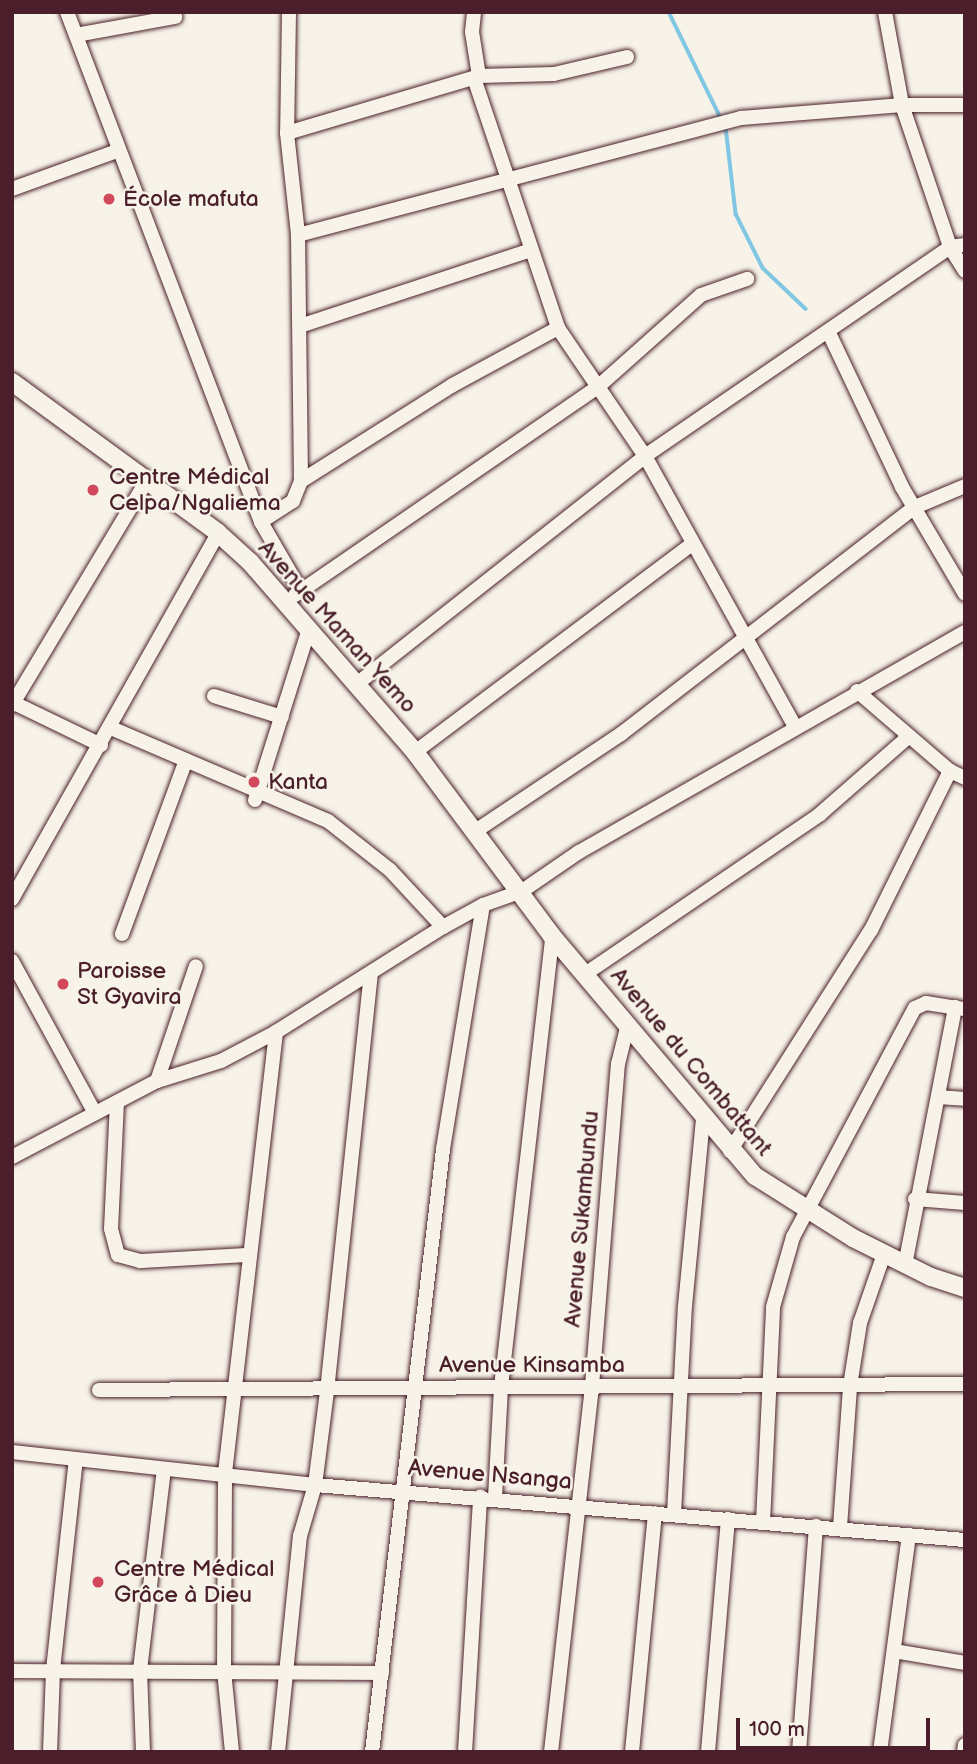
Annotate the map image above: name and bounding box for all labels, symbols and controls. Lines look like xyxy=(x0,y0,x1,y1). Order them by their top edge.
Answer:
place label: École mafuta xyxy=(123,185,259,213)
marker: École mafuta xyxy=(101,191,117,207)
place label: Centre Médical Celpa/Ngaliema xyxy=(109,463,281,517)
marker: Centre Médical Celpa/Ngaliema xyxy=(83,480,103,500)
street label: Avenue Maman Yemo xyxy=(252,534,422,720)
place label: Kanta xyxy=(268,768,328,796)
marker: Kanta xyxy=(246,774,262,790)
place label: Paroisse St Gyavira xyxy=(77,957,182,1011)
street label: Avenue du Combattant xyxy=(604,962,778,1162)
marker: Paroisse St Gyavira xyxy=(55,976,71,992)
street label: Avenue Sukambundu xyxy=(559,1109,605,1329)
street label: Avenue Kinsamba xyxy=(439,1351,625,1379)
street label: Avenue Nsanga xyxy=(407,1454,573,1496)
place label: Centre Médical Grâce à Dieu xyxy=(114,1555,274,1609)
marker: Centre Médical Grâce à Dieu xyxy=(88,1572,108,1592)
scale bar xyxy=(739,1704,933,1748)
text: 100 m xyxy=(749,1717,805,1742)

